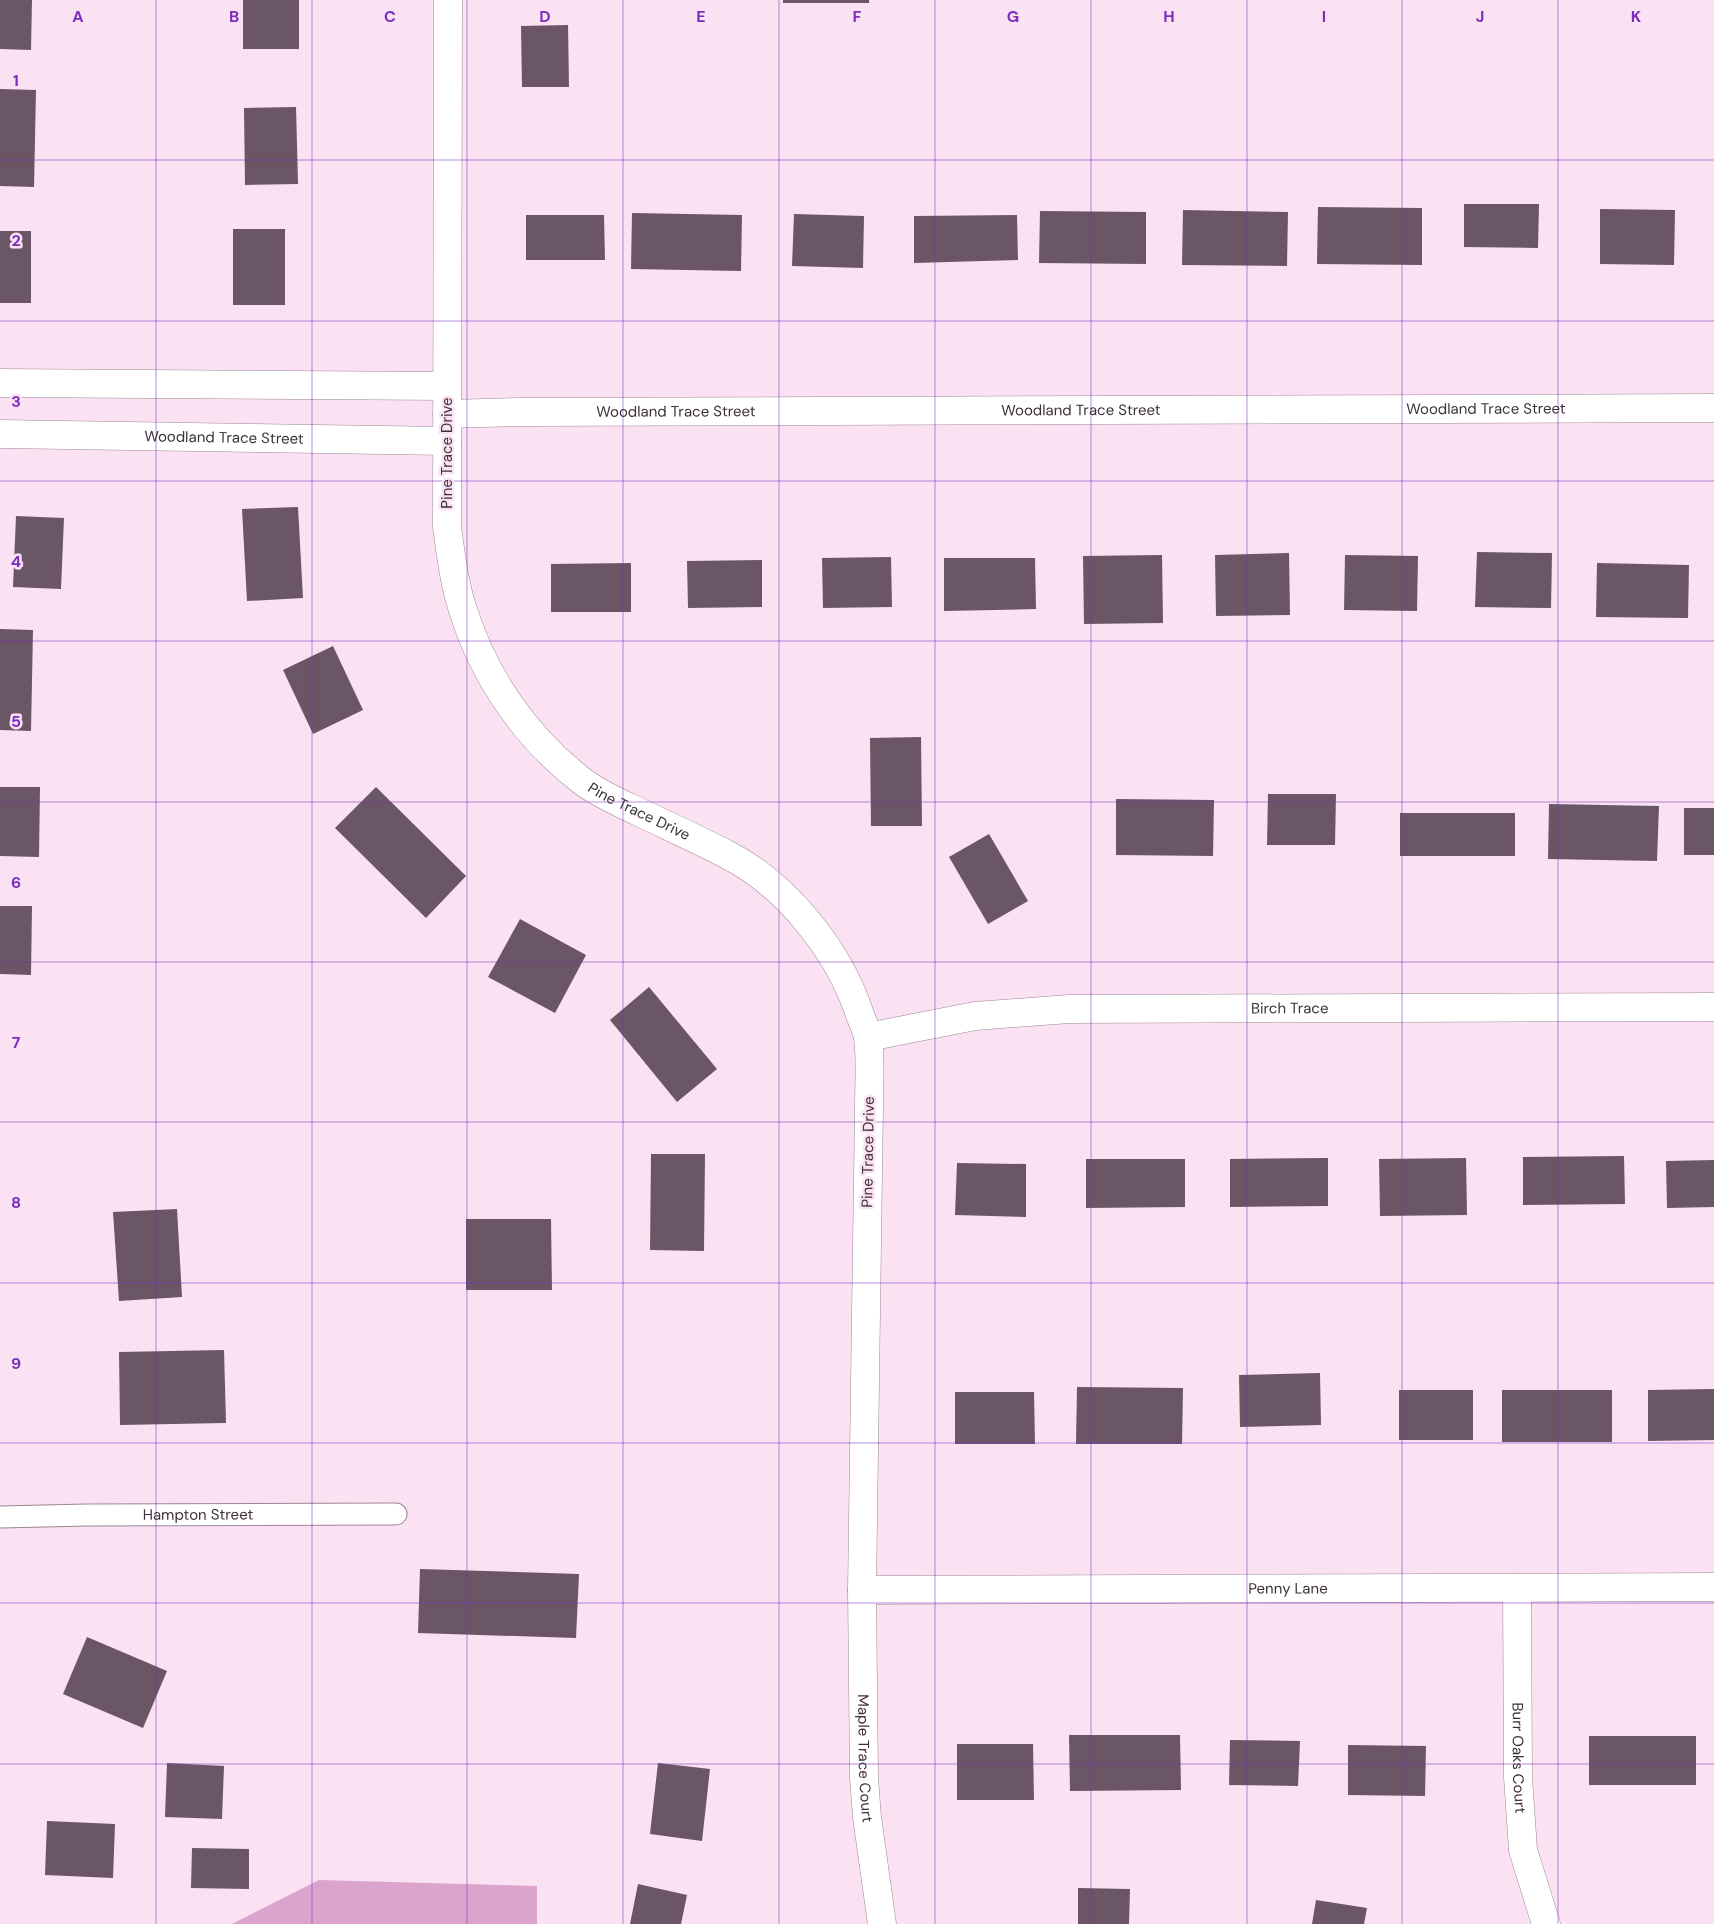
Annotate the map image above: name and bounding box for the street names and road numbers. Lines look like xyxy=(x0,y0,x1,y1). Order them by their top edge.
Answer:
street label: Pine Trace Drive xyxy=(437,397,457,509)
street label: Woodland Trace Street xyxy=(1406,398,1566,419)
street label: Woodland Trace Street xyxy=(1001,400,1161,420)
street label: Woodland Trace Street xyxy=(596,401,756,422)
street label: Woodland Trace Street xyxy=(144,426,304,449)
street label: Pine Trace Drive xyxy=(584,778,693,845)
street label: Birch Trace xyxy=(1251,998,1329,1018)
street label: Pine Trace Drive xyxy=(857,1096,879,1208)
street label: Hampton Street xyxy=(143,1504,253,1525)
street label: Penny Lane xyxy=(1248,1578,1328,1599)
street label: Maple Trace Court xyxy=(853,1694,878,1824)
street label: Burr Oaks Court xyxy=(1508,1702,1530,1814)

